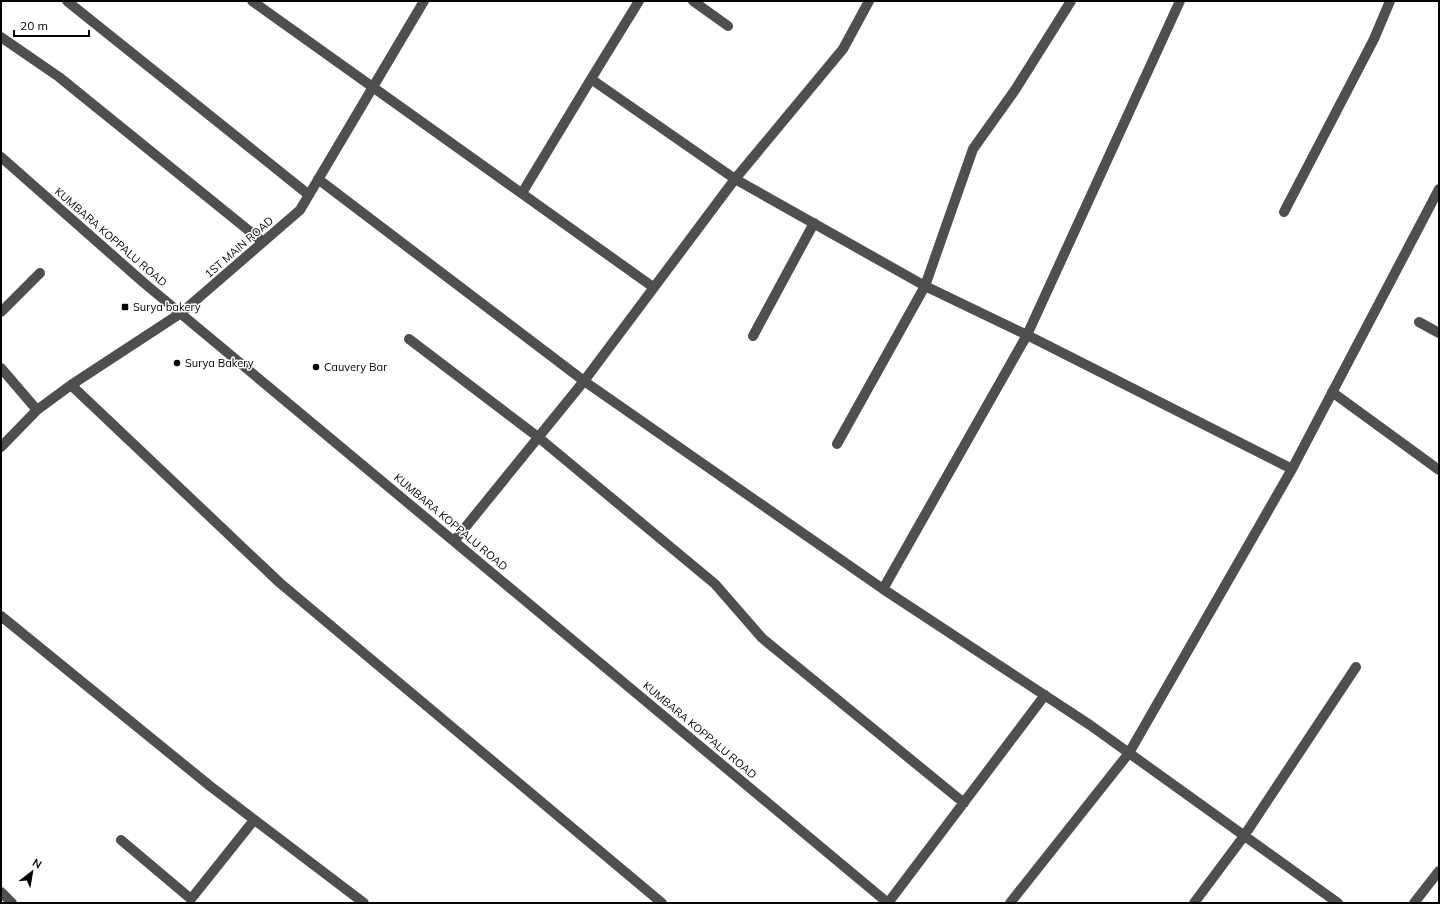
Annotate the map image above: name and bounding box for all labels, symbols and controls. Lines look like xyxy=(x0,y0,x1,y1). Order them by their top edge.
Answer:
scale bar xyxy=(14,12,89,38)
text: 20 m xyxy=(20,18,48,33)
street label: KUMBARA KOPPALU ROAD xyxy=(52,185,170,289)
street label: 1ST MAIN ROAD xyxy=(202,213,276,281)
place label: Surya bakery xyxy=(133,300,201,314)
marker: Surya bakery xyxy=(120,302,130,312)
place label: Surya Bakery xyxy=(185,356,254,370)
marker: Surya Bakery xyxy=(172,358,182,368)
place label: Cauvery Bar xyxy=(324,360,387,374)
marker: Cauvery Bar xyxy=(311,362,321,372)
street label: KUMBARA KOPPALU ROAD xyxy=(391,470,511,574)
street label: KUMBARA KOPPALU ROAD xyxy=(640,678,760,782)
north arrow xyxy=(12,852,52,892)
text: N xyxy=(30,855,44,872)

